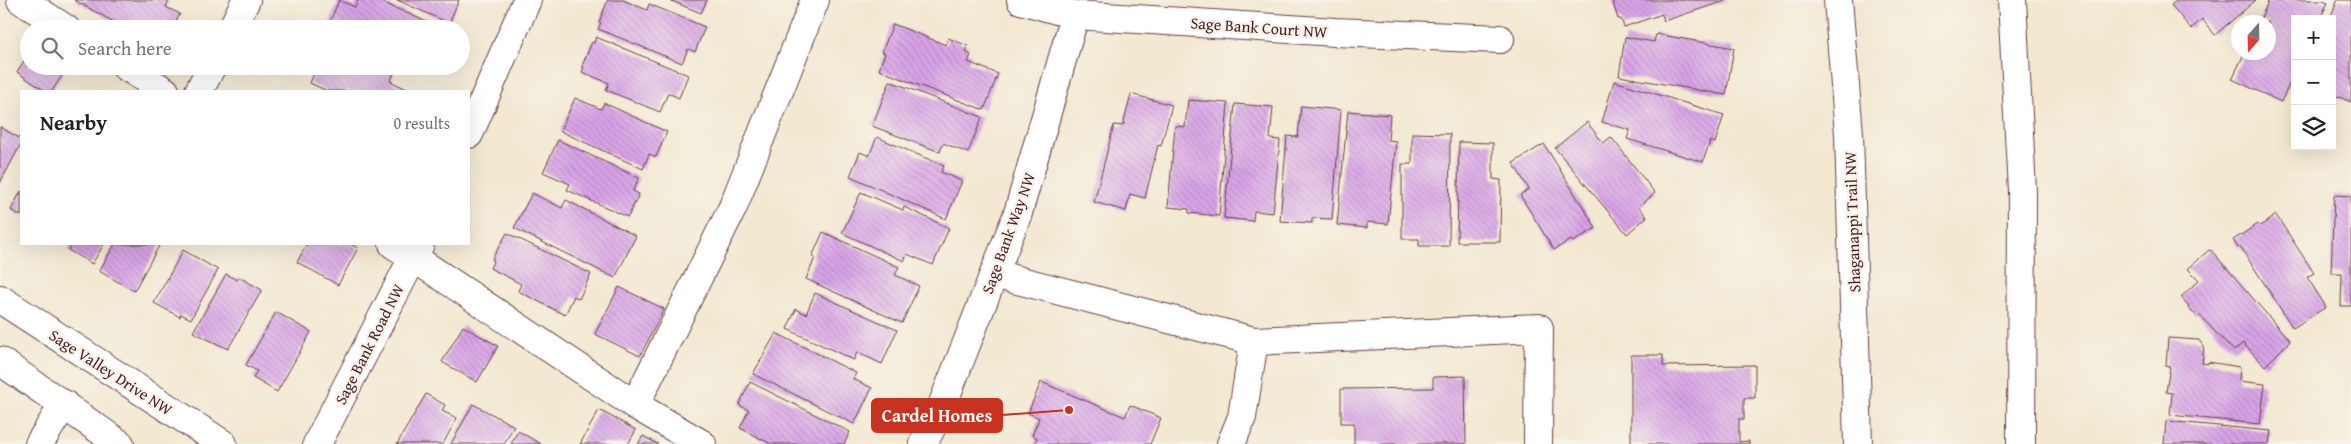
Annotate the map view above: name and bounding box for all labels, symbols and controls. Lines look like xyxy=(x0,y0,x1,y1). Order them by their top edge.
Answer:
street label: Sage Bank Court NW xyxy=(1190,10,1329,44)
north arrow xyxy=(2231,15,2276,60)
map controls xyxy=(2291,15,2336,150)
button: + xyxy=(2291,15,2336,60)
search box xyxy=(20,20,470,75)
icon: search xyxy=(38,34,66,62)
text: Search here xyxy=(78,34,172,62)
button: − xyxy=(2291,60,2336,105)
button: layers xyxy=(2291,105,2336,150)
text: Nearby xyxy=(40,107,107,138)
text: 0 results xyxy=(393,111,450,135)
street label: Shaganappi Trail NW xyxy=(1838,151,1866,293)
street label: Sage Bank Way NW xyxy=(975,169,1041,297)
street label: Sage Bank Road NW xyxy=(328,279,410,409)
street label: Sage Valley Drive NW xyxy=(45,323,178,421)
callout: Cardel Homes xyxy=(872,399,1002,432)
text: Cardel Homes xyxy=(882,402,992,429)

